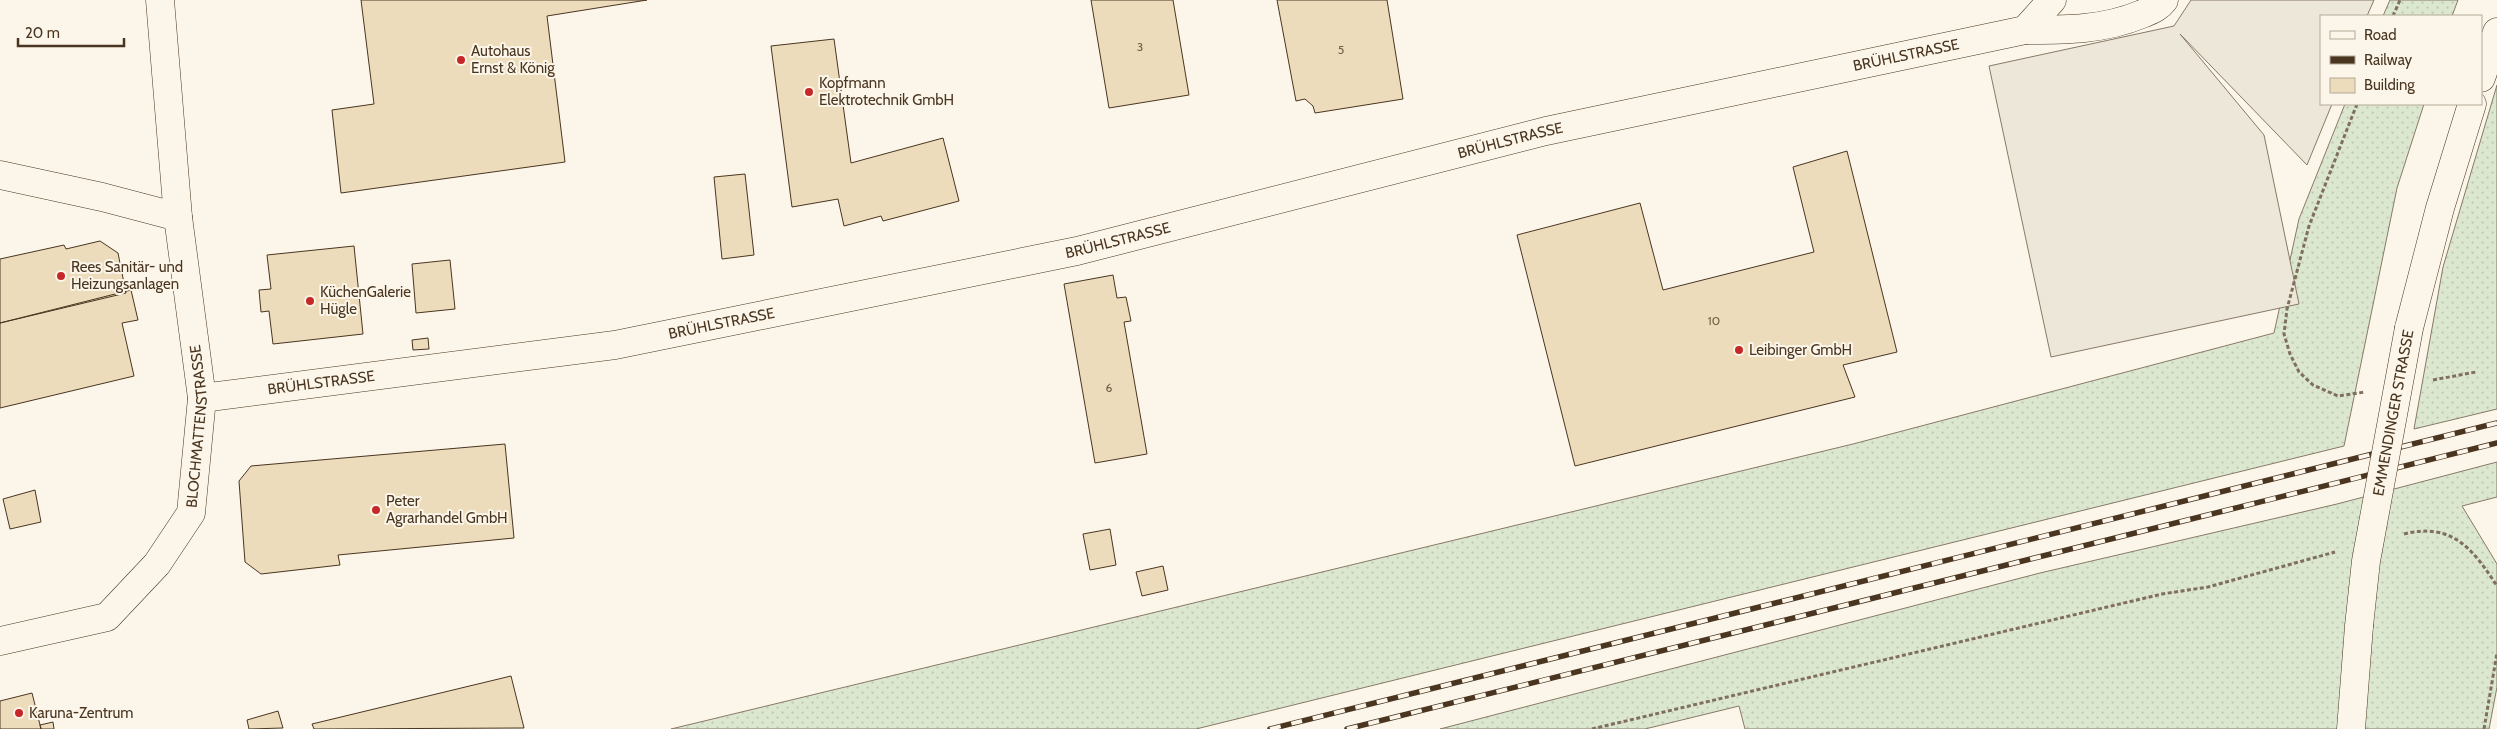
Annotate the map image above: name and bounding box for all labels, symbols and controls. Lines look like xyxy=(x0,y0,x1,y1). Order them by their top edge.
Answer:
scale bar xyxy=(18,15,124,47)
legend xyxy=(2320,15,2482,105)
text: 20 m xyxy=(25,24,60,42)
text: Road xyxy=(2364,26,2397,44)
street label: BRÜHLSTRASSE xyxy=(1851,35,1961,75)
house number: 3 xyxy=(1137,39,1143,54)
place label: Autohaus Ernst & König xyxy=(471,42,555,77)
house number: 5 xyxy=(1338,42,1344,57)
text: Railway xyxy=(2364,51,2413,69)
marker: Autohaus Ernst & König xyxy=(455,54,467,66)
place label: Kopfmann Elektrotechnik GmbH xyxy=(819,74,954,109)
text: Building xyxy=(2364,76,2415,94)
marker: Kopfmann Elektrotechnik GmbH xyxy=(803,86,815,98)
street label: BRÜHLSTRASSE xyxy=(1456,119,1564,162)
street label: BRÜHLSTRASSE xyxy=(1064,218,1172,262)
place label: Rees Sanitär- und Heizungsanlagen xyxy=(71,258,183,293)
marker: Rees Sanitär- und Heizungsanlagen xyxy=(55,270,67,282)
place label: KüchenGalerie Hügle xyxy=(320,283,411,318)
marker: KüchenGalerie Hügle xyxy=(304,295,316,307)
street label: BRÜHLSTRASSE xyxy=(667,304,776,343)
house number: 10 xyxy=(1708,313,1720,328)
street label: EMMENDINGER STRASSE xyxy=(2369,328,2417,497)
place label: Leibinger GmbH xyxy=(1749,341,1852,359)
street label: BLOCHMATTENSTRASSE xyxy=(183,344,211,509)
marker: Leibinger GmbH xyxy=(1733,344,1745,356)
street label: BRÜHLSTRASSE xyxy=(266,367,376,399)
house number: 6 xyxy=(1106,380,1113,395)
place label: Peter Agrarhandel GmbH xyxy=(386,492,508,527)
marker: Peter Agrarhandel GmbH xyxy=(370,504,382,516)
place label: Karuna-Zentrum xyxy=(29,704,134,722)
marker: Karuna-Zentrum xyxy=(13,707,25,719)

